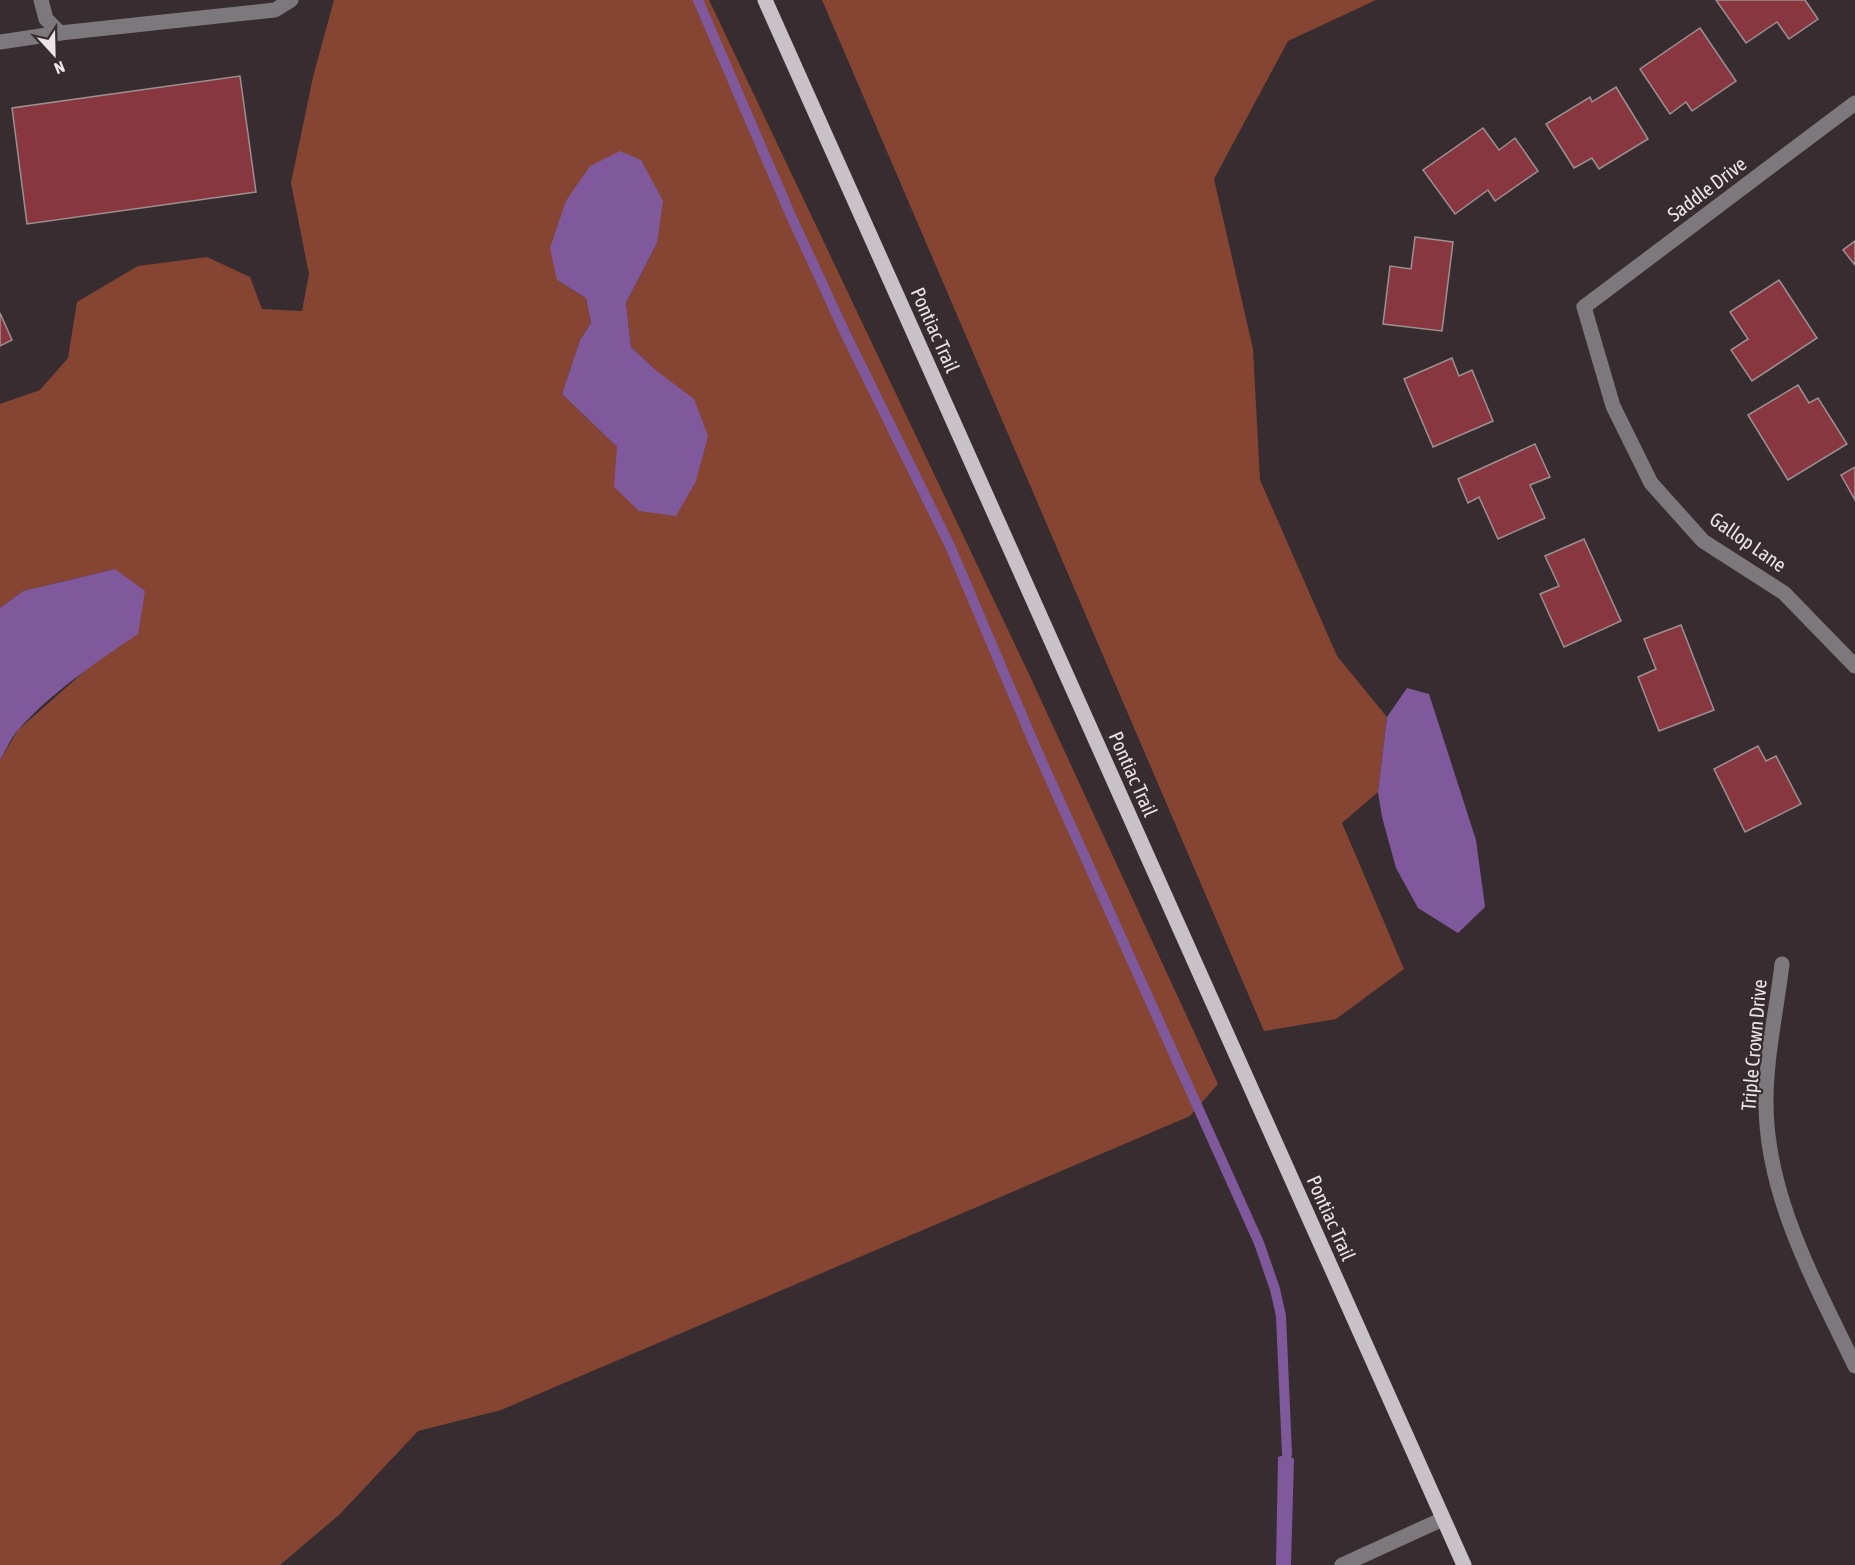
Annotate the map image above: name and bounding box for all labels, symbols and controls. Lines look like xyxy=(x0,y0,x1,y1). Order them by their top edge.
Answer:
north arrow xyxy=(24,24,84,84)
text: N xyxy=(52,58,67,78)
street label: Saddle Drive xyxy=(1663,152,1751,226)
street label: Pontiac Trail xyxy=(906,284,965,377)
street label: Gallop Lane xyxy=(1706,507,1791,576)
street label: Pontiac Trail xyxy=(1104,728,1163,821)
street label: Triple Crown Drive xyxy=(1736,978,1771,1112)
street label: Pontiac Trail xyxy=(1302,1172,1361,1265)

